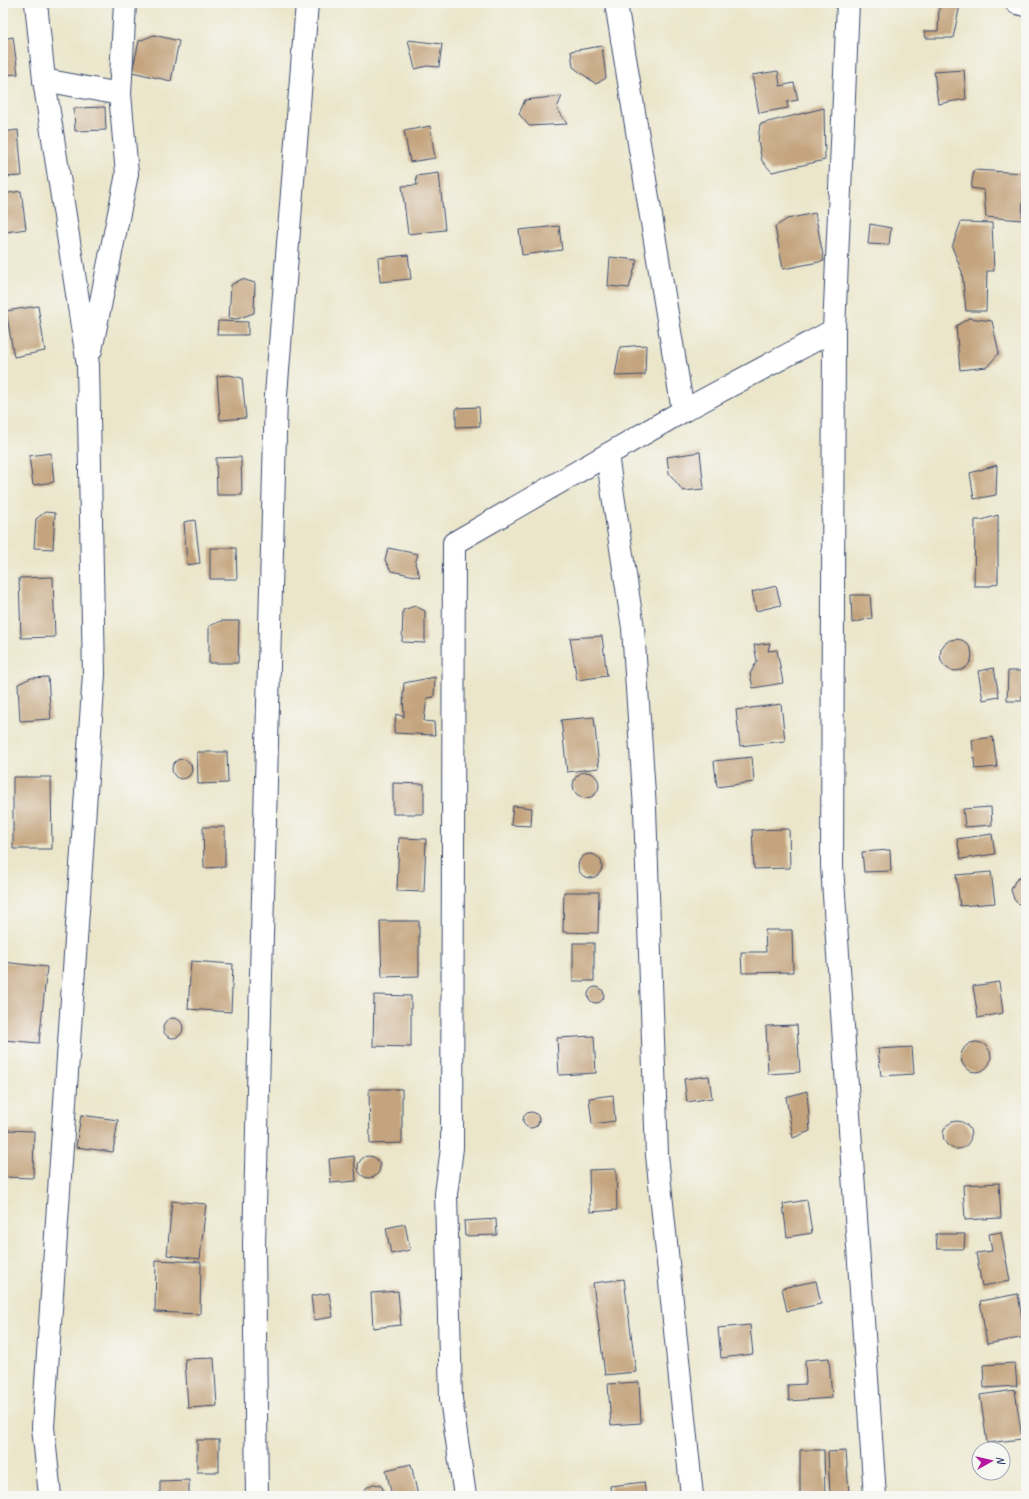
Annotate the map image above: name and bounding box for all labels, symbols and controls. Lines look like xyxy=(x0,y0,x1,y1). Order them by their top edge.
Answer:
north arrow xyxy=(971,1441,1011,1481)
text: N xyxy=(993,1455,1009,1466)

